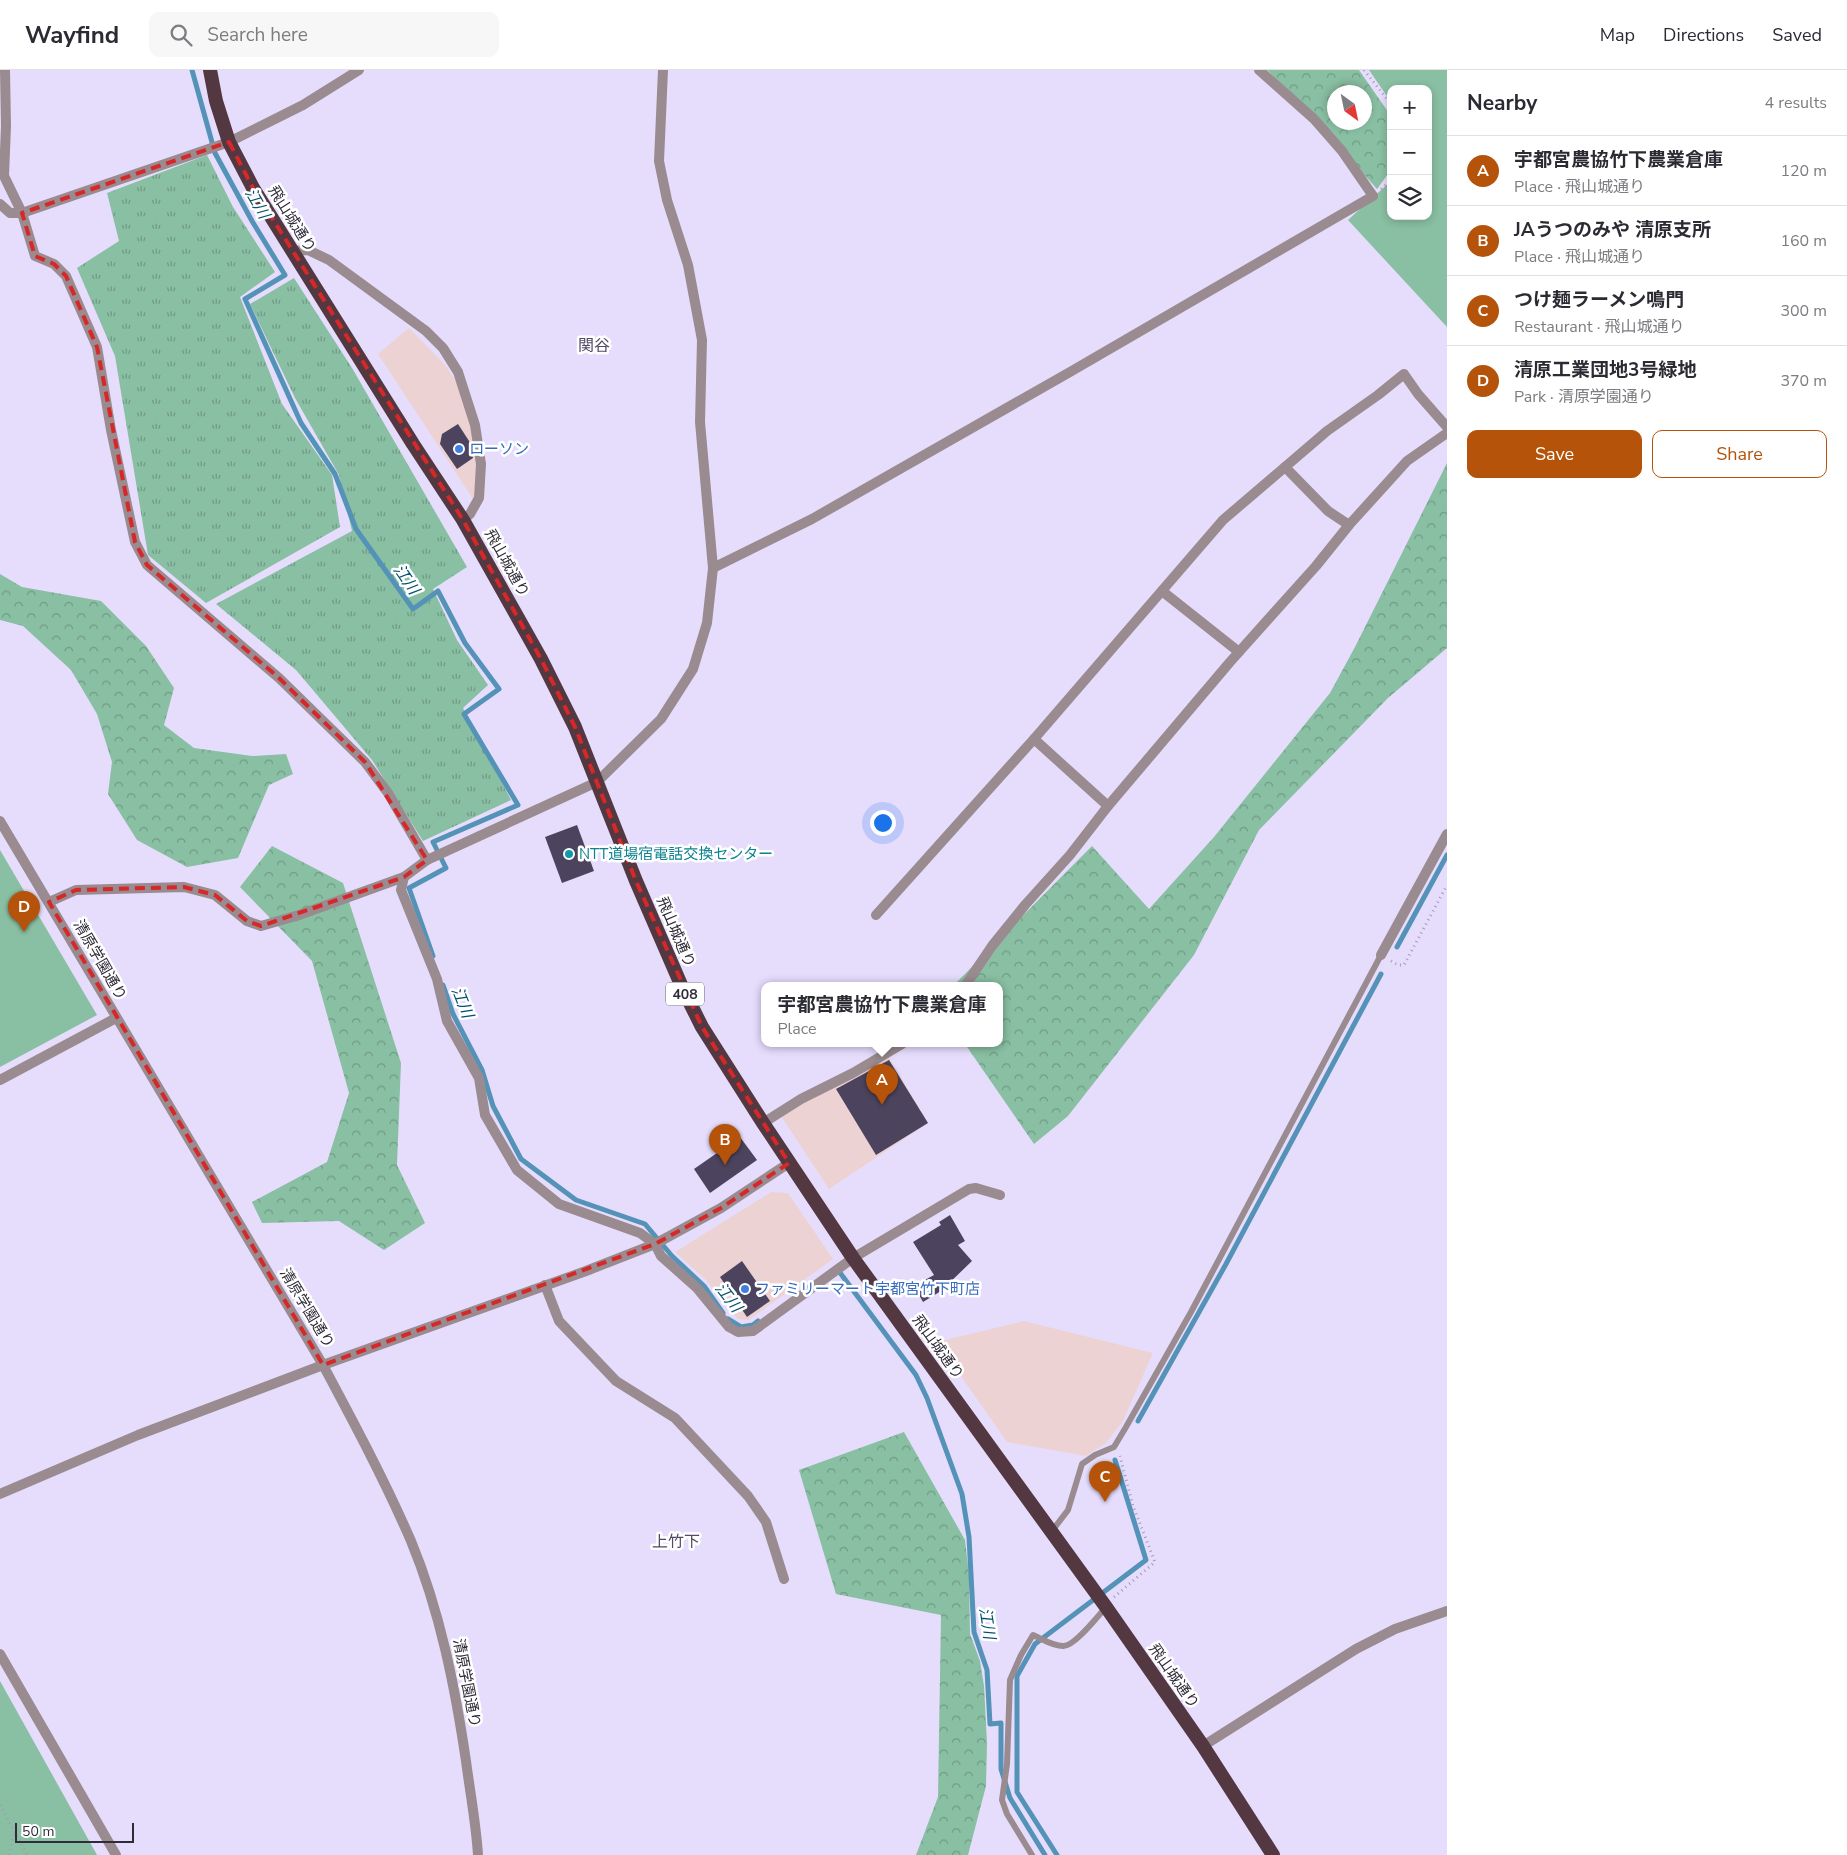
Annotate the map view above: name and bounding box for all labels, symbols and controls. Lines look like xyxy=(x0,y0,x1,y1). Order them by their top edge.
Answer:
search box xyxy=(149,12,499,57)
text: Wayfind xyxy=(25,19,119,51)
icon: search xyxy=(167,21,195,49)
text: Search here xyxy=(207,22,308,48)
text: Map xyxy=(1600,23,1635,47)
text: Directions xyxy=(1663,23,1744,47)
text: Saved xyxy=(1772,23,1822,47)
north arrow xyxy=(1327,85,1372,130)
map controls xyxy=(1387,85,1432,220)
button: + xyxy=(1387,85,1432,130)
text: Nearby xyxy=(1467,89,1537,117)
text: 4 results xyxy=(1765,92,1827,114)
button: − xyxy=(1387,130,1432,175)
text: 宇都宮農協竹下農業倉庫 xyxy=(1514,147,1723,173)
text: A xyxy=(1477,160,1489,182)
text: 120 m xyxy=(1780,160,1827,182)
button: layers xyxy=(1387,175,1432,220)
text: Place · 飛山城通り xyxy=(1514,176,1645,198)
street label: 飛山城通り xyxy=(264,182,320,256)
water label: 江川 xyxy=(240,184,276,225)
text: JAうつのみや 清原支所 xyxy=(1514,217,1711,243)
text: B xyxy=(1477,230,1489,252)
text: 160 m xyxy=(1780,230,1827,252)
text: Place · 飛山城通り xyxy=(1514,246,1645,268)
text: つけ麺ラーメン鳴門 xyxy=(1514,287,1684,313)
text: C xyxy=(1478,300,1488,322)
text: 300 m xyxy=(1780,300,1827,322)
text: Restaurant · 飛山城通り xyxy=(1514,316,1684,338)
district label: 関谷 xyxy=(578,335,610,357)
text: 清原工業団地3号緑地 xyxy=(1514,357,1696,383)
text: D xyxy=(1477,370,1489,392)
text: 370 m xyxy=(1780,370,1827,392)
text: Park · 清原学園通り xyxy=(1514,386,1654,408)
button: Save xyxy=(1467,430,1642,478)
button: Share xyxy=(1652,430,1827,478)
place label: ローソン xyxy=(469,439,529,459)
marker: ローソン xyxy=(453,443,465,455)
street label: 飛山城通り xyxy=(480,525,534,601)
water label: 江川 xyxy=(388,560,426,601)
your location xyxy=(870,810,896,836)
place label: NTT道場宿電話交換センター xyxy=(579,844,773,864)
marker: NTT道場宿電話交換センター xyxy=(563,848,575,860)
pin: D xyxy=(8,891,40,932)
street label: 飛山城通り xyxy=(652,894,700,970)
street label: 清原学園通り xyxy=(69,916,131,1004)
road number: 408 xyxy=(666,982,704,1006)
popup xyxy=(761,982,1003,1047)
water label: 江川 xyxy=(446,983,479,1023)
text: 宇都宮農協竹下農業倉庫 xyxy=(777,992,987,1018)
text: Place xyxy=(777,1018,817,1040)
pin: A xyxy=(866,1064,898,1105)
pin: B xyxy=(709,1124,741,1165)
street label: 清原学園通り xyxy=(275,1264,339,1352)
water label: 江川 xyxy=(710,1278,748,1319)
place label: ファミリーマート宇都宮竹下町店 xyxy=(755,1279,980,1299)
marker: ファミリーマート宇都宮竹下町店 xyxy=(739,1283,751,1295)
street label: 飛山城通り xyxy=(908,1311,968,1383)
pin: C xyxy=(1089,1461,1121,1502)
district label: 上竹下 xyxy=(652,1531,700,1553)
water label: 江川 xyxy=(974,1606,1001,1643)
street label: 清原学園通り xyxy=(449,1637,485,1729)
street label: 飛山城通り xyxy=(1144,1640,1204,1712)
scale bar xyxy=(15,1820,134,1843)
text: 50 m xyxy=(22,1822,54,1841)

